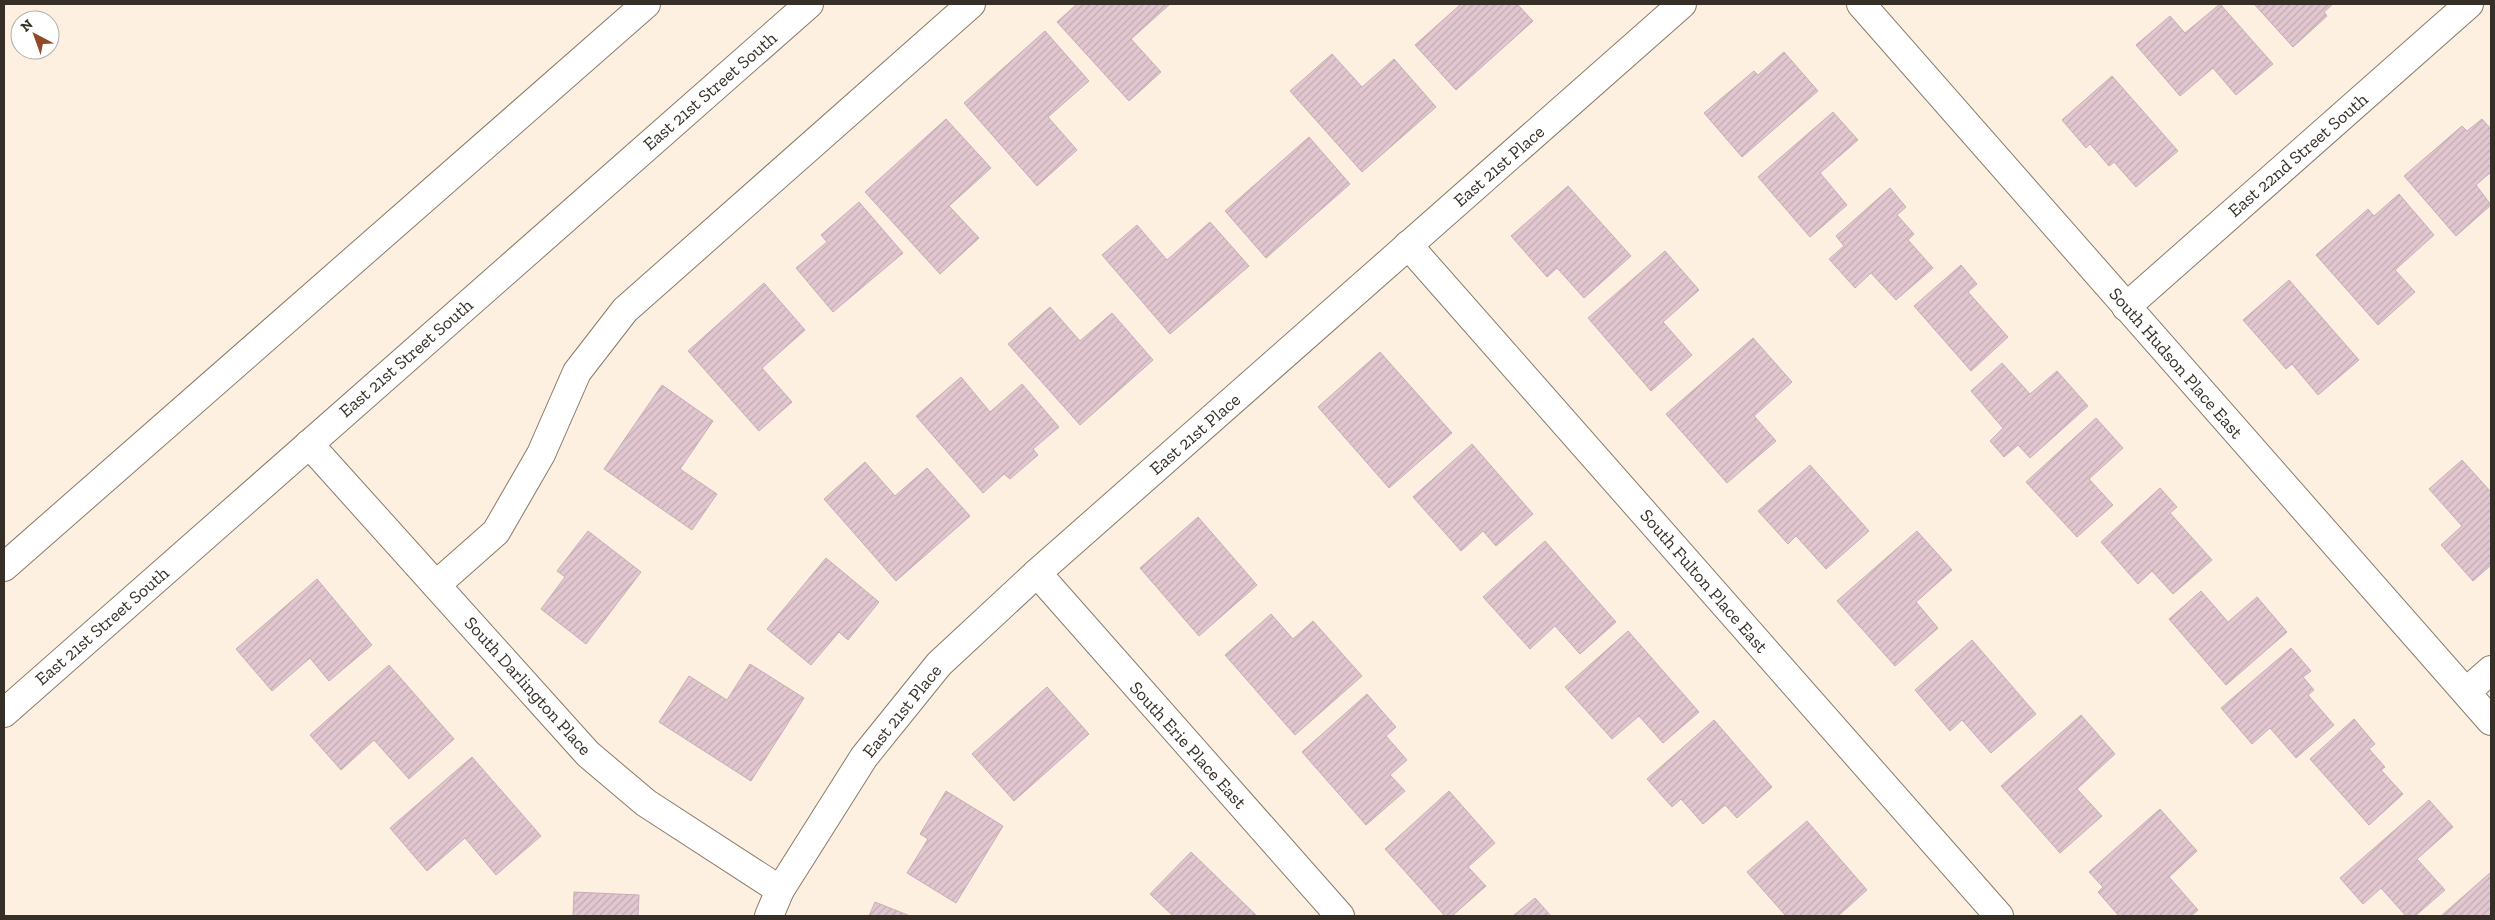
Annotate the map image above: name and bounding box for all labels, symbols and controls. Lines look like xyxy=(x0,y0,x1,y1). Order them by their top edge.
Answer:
north arrow xyxy=(10,10,60,60)
text: N xyxy=(17,15,37,35)
street label: East 21st Street South xyxy=(639,27,781,155)
street label: East 22nd Street South xyxy=(2224,88,2372,222)
street label: East 21st Place xyxy=(1449,121,1549,211)
street label: South Hudson Place East xyxy=(2104,283,2248,443)
street label: East 21st Street South xyxy=(335,294,477,422)
street label: East 21st Place xyxy=(1145,389,1245,479)
street label: South Fulton Place East xyxy=(1636,505,1773,658)
street label: East 21st Street South xyxy=(31,562,173,690)
street label: South Darlington Place xyxy=(460,612,596,760)
street label: East 21st Place xyxy=(858,660,946,762)
street label: South Erie Place East xyxy=(1125,677,1251,813)

